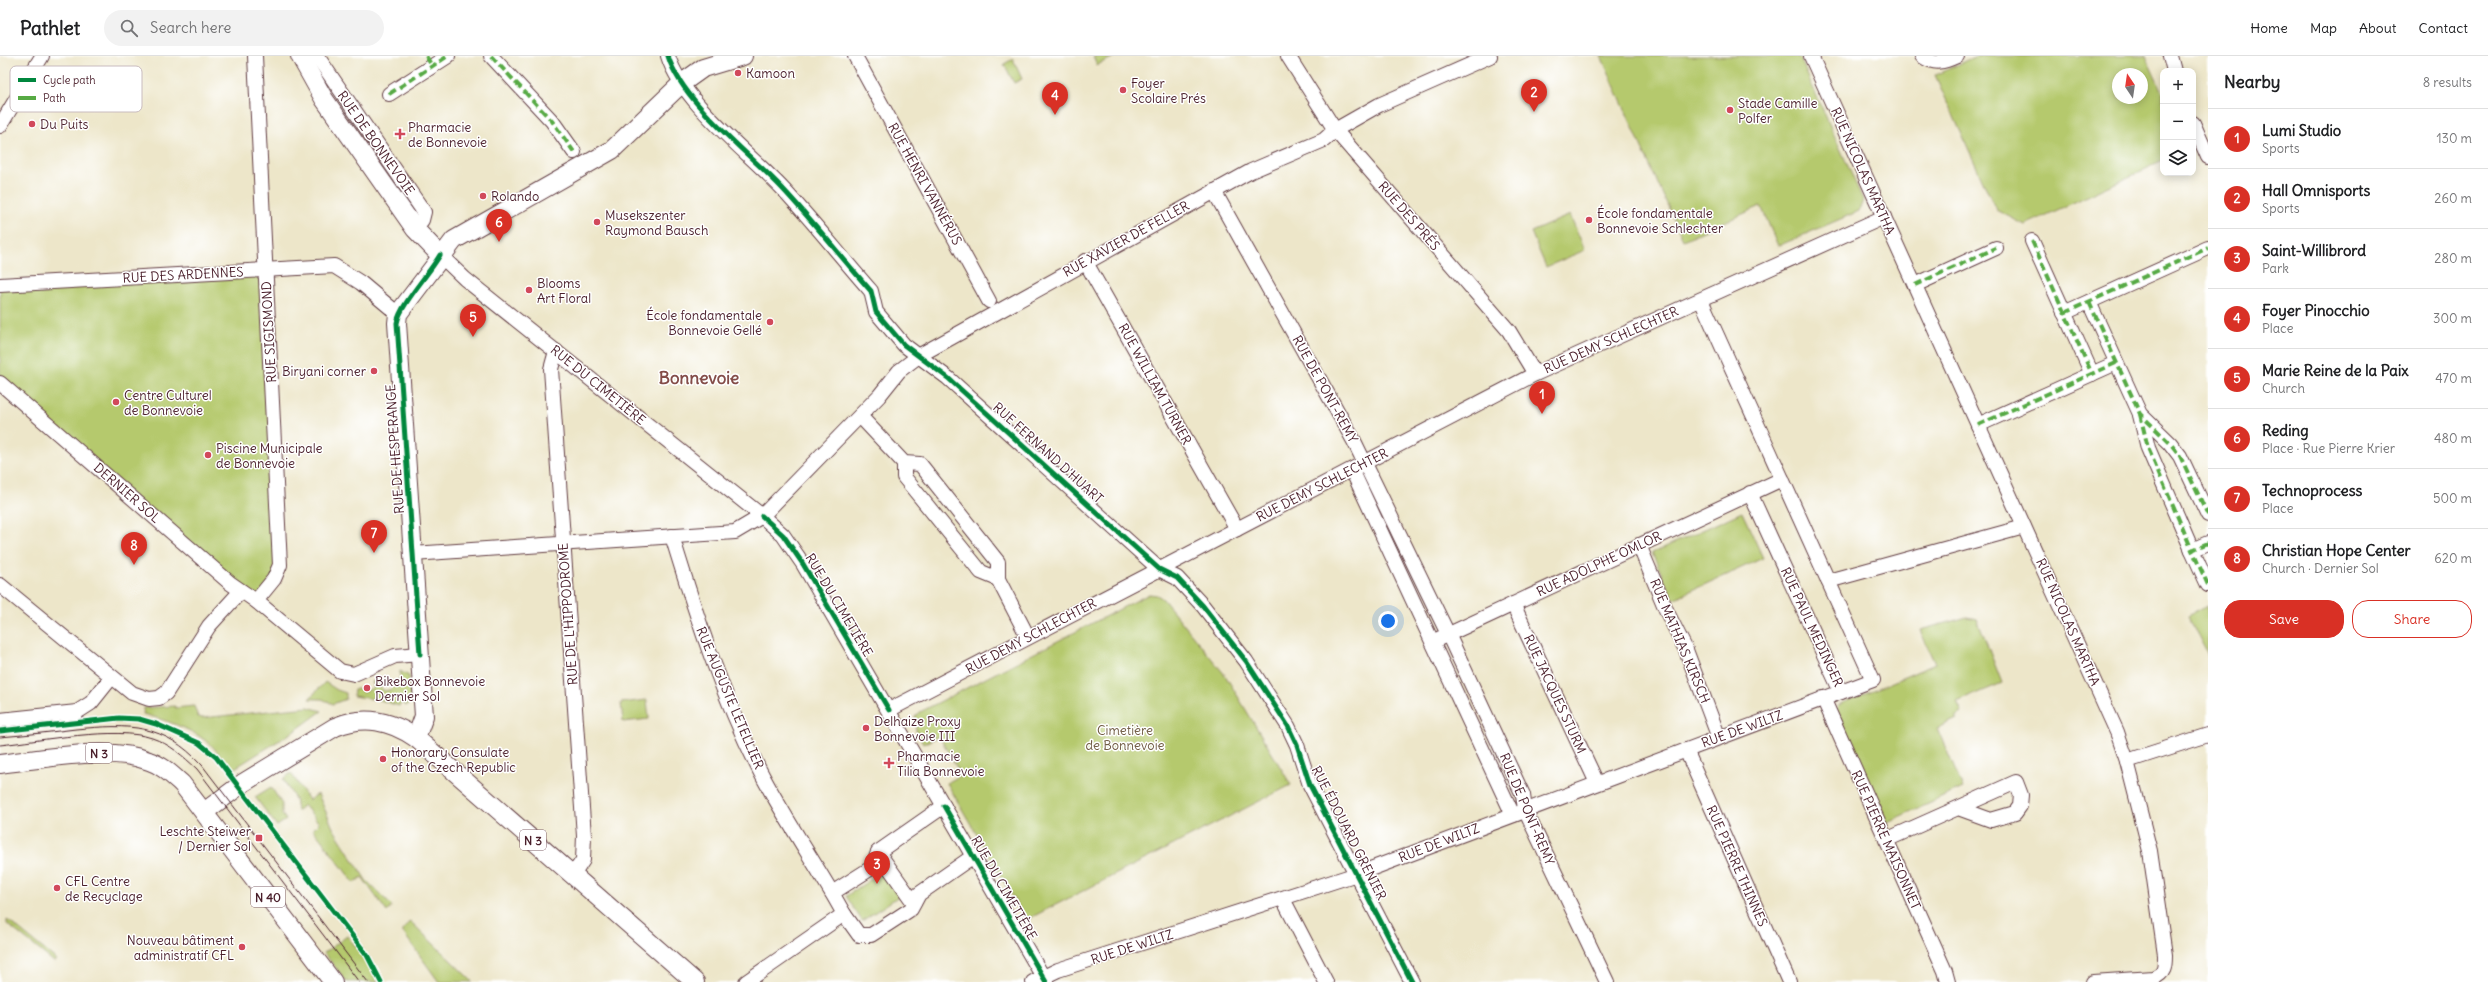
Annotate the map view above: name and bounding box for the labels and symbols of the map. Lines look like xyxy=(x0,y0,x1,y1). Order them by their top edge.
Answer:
place label: Kamoon xyxy=(746,65,795,82)
legend xyxy=(10,66,142,112)
marker: Kamoon xyxy=(733,68,743,78)
north arrow xyxy=(2112,68,2148,104)
text: Cycle path xyxy=(43,73,96,87)
place label: Foyer Scolaire Prés xyxy=(1131,75,1206,107)
pin: 2 xyxy=(1521,79,1547,112)
pin: 4 xyxy=(1042,82,1068,115)
marker: Foyer Scolaire Prés xyxy=(1118,85,1128,95)
street label: RUE DE BONNEVOIE xyxy=(334,88,419,199)
text: Path xyxy=(43,91,66,105)
place label: Stade Camille Polfer xyxy=(1738,95,1817,127)
marker: Stade Camille Polfer xyxy=(1725,105,1735,115)
street label: RUE NICOLAS MARTHA xyxy=(1827,105,1899,237)
place label: Du Puits xyxy=(40,116,89,133)
marker: Du Puits xyxy=(27,119,37,129)
place label: Pharmacie de Bonnevoie xyxy=(408,119,487,151)
street label: RUE HENRI VANNÉRUS xyxy=(884,119,967,248)
marker: Pharmacie de Bonnevoie xyxy=(395,129,405,139)
street label: RUE DES PRÉS xyxy=(1374,177,1444,254)
place label: Rolando xyxy=(491,188,539,205)
marker: Rolando xyxy=(478,191,488,201)
street label: RUE XAVIER DE FELLER xyxy=(1060,197,1192,281)
place label: École fondamentale Bonnevoie Schlechter xyxy=(1597,204,1724,237)
place label: Musekszenter Raymond Bausch xyxy=(605,207,709,239)
pin: 6 xyxy=(486,209,512,242)
marker: École fondamentale Bonnevoie Schlechter xyxy=(1584,215,1594,225)
marker: Musekszenter Raymond Bausch xyxy=(592,217,602,227)
street label: RUE DES ARDENNES xyxy=(122,263,244,287)
place label: Blooms Art Floral xyxy=(537,275,591,307)
street label: RUE SIGISMOND xyxy=(258,281,280,383)
marker: Blooms Art Floral xyxy=(524,285,534,295)
street label: RUE DEMY SCHLECHTER xyxy=(1541,303,1681,377)
pin: 5 xyxy=(460,304,486,337)
place label: École fondamentale Bonnevoie Gellé xyxy=(646,306,762,339)
marker: École fondamentale Bonnevoie Gellé xyxy=(765,317,775,327)
street label: RUE WILLIAM TURNER xyxy=(1115,320,1195,448)
street label: RUE DE PONT-REMY xyxy=(1288,332,1362,446)
street label: RUE DU CIMETIÈRE xyxy=(547,341,650,429)
place label: Biryani corner xyxy=(282,363,367,380)
marker: Biryani corner xyxy=(369,366,379,376)
district label: Bonnevoie xyxy=(659,367,739,389)
pin: 1 xyxy=(1529,381,1555,414)
street label: RUE DE HESPERANGE xyxy=(382,383,408,514)
place label: Centre Culturel de Bonnevoie xyxy=(124,387,212,419)
marker: Centre Culturel de Bonnevoie xyxy=(111,397,121,407)
street label: RUE FERNAND D'HUART xyxy=(989,399,1107,507)
place label: Piscine Municipale de Bonnevoie xyxy=(216,440,323,472)
street label: RUE DEMY SCHLECHTER xyxy=(1253,444,1391,526)
marker: Piscine Municipale de Bonnevoie xyxy=(203,450,213,460)
street label: DERNIER SOL xyxy=(90,459,164,527)
pin: 7 xyxy=(361,520,387,553)
street label: RUE ADOLPHE OMLOR xyxy=(1534,528,1664,600)
pin: 8 xyxy=(121,532,147,565)
street label: RUE DE L'HIPPODROME xyxy=(555,542,581,686)
street label: RUE DU CIMETIÈRE xyxy=(801,550,878,660)
street label: RUE NICOLAS MARTHA xyxy=(2032,556,2104,688)
street label: RUE PAUL MEDINGER xyxy=(1777,565,1847,689)
street label: RUE MATHIAS KIRSCH xyxy=(1646,576,1714,706)
street label: RUE DEMY SCHLECHTER xyxy=(963,594,1099,678)
your location xyxy=(1378,611,1398,631)
street label: RUE AUGUSTE LETELLIER xyxy=(692,624,768,772)
street label: RUE JACQUES STURM xyxy=(1520,632,1590,756)
place label: Bikebox Bonnevoie Dernier Sol xyxy=(375,673,485,705)
marker: Bikebox Bonnevoie Dernier Sol xyxy=(362,683,372,693)
street label: RUE DE WILTZ xyxy=(1699,706,1785,752)
place label: Delhaize Proxy Bonnevoie III xyxy=(874,713,961,745)
park label: Cimetière de Bonnevoie xyxy=(1085,722,1165,754)
marker: Delhaize Proxy Bonnevoie III xyxy=(861,723,871,733)
road number: N 3 xyxy=(86,743,112,763)
place label: Honorary Consulate of the Czech Republic xyxy=(391,744,516,776)
place label: Pharmacie Tilia Bonnevoie xyxy=(897,748,984,780)
street label: RUE DE PONT-REMY xyxy=(1496,750,1558,868)
marker: Honorary Consulate of the Czech Republic xyxy=(378,754,388,764)
marker: Pharmacie Tilia Bonnevoie xyxy=(884,758,894,768)
street label: RUE ÉDOUARD GRENIER xyxy=(1308,763,1391,903)
street label: RUE PIERRE MAISONNET xyxy=(1848,768,1924,912)
street label: RUE PIERRE THINNES xyxy=(1703,803,1771,929)
street label: RUE DE WILTZ xyxy=(1396,820,1482,866)
place label: Leschte Steiwer / Dernier Sol xyxy=(159,823,252,855)
road number: N 3 xyxy=(520,830,546,850)
street label: RUE DU CIMETIÈRE xyxy=(967,832,1042,943)
marker: Leschte Steiwer / Dernier Sol xyxy=(254,833,264,843)
pin: 3 xyxy=(864,851,890,884)
place label: CFL Centre de Recyclage xyxy=(65,873,143,905)
marker: CFL Centre de Recyclage xyxy=(52,883,62,893)
road number: N 40 xyxy=(251,887,285,907)
street label: RUE DE WILTZ xyxy=(1089,926,1175,968)
place label: Nouveau bâtiment administratif CFL xyxy=(127,932,235,964)
marker: Nouveau bâtiment administratif CFL xyxy=(237,942,247,952)

